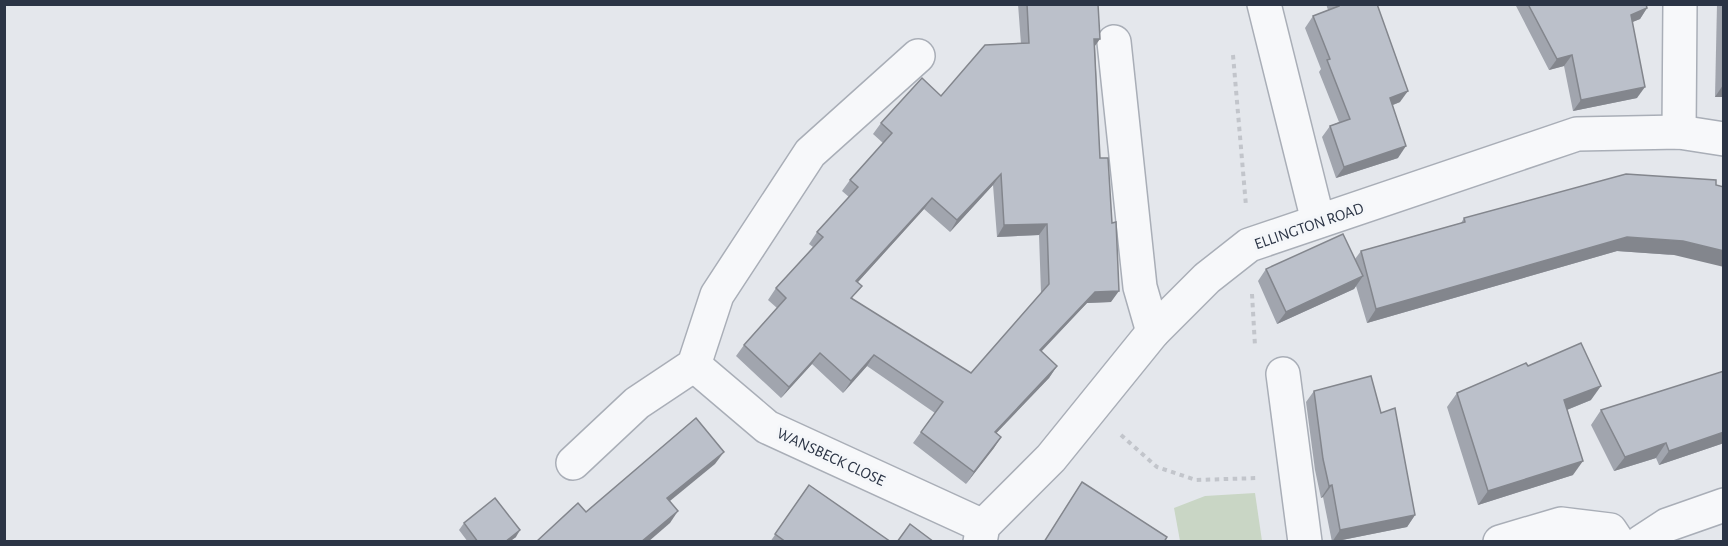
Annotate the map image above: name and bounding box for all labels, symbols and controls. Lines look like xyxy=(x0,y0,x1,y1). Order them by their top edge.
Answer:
street label: ELLINGTON ROAD xyxy=(1252,200,1366,252)
street label: WANSBECK CLOSE xyxy=(774,425,888,489)

